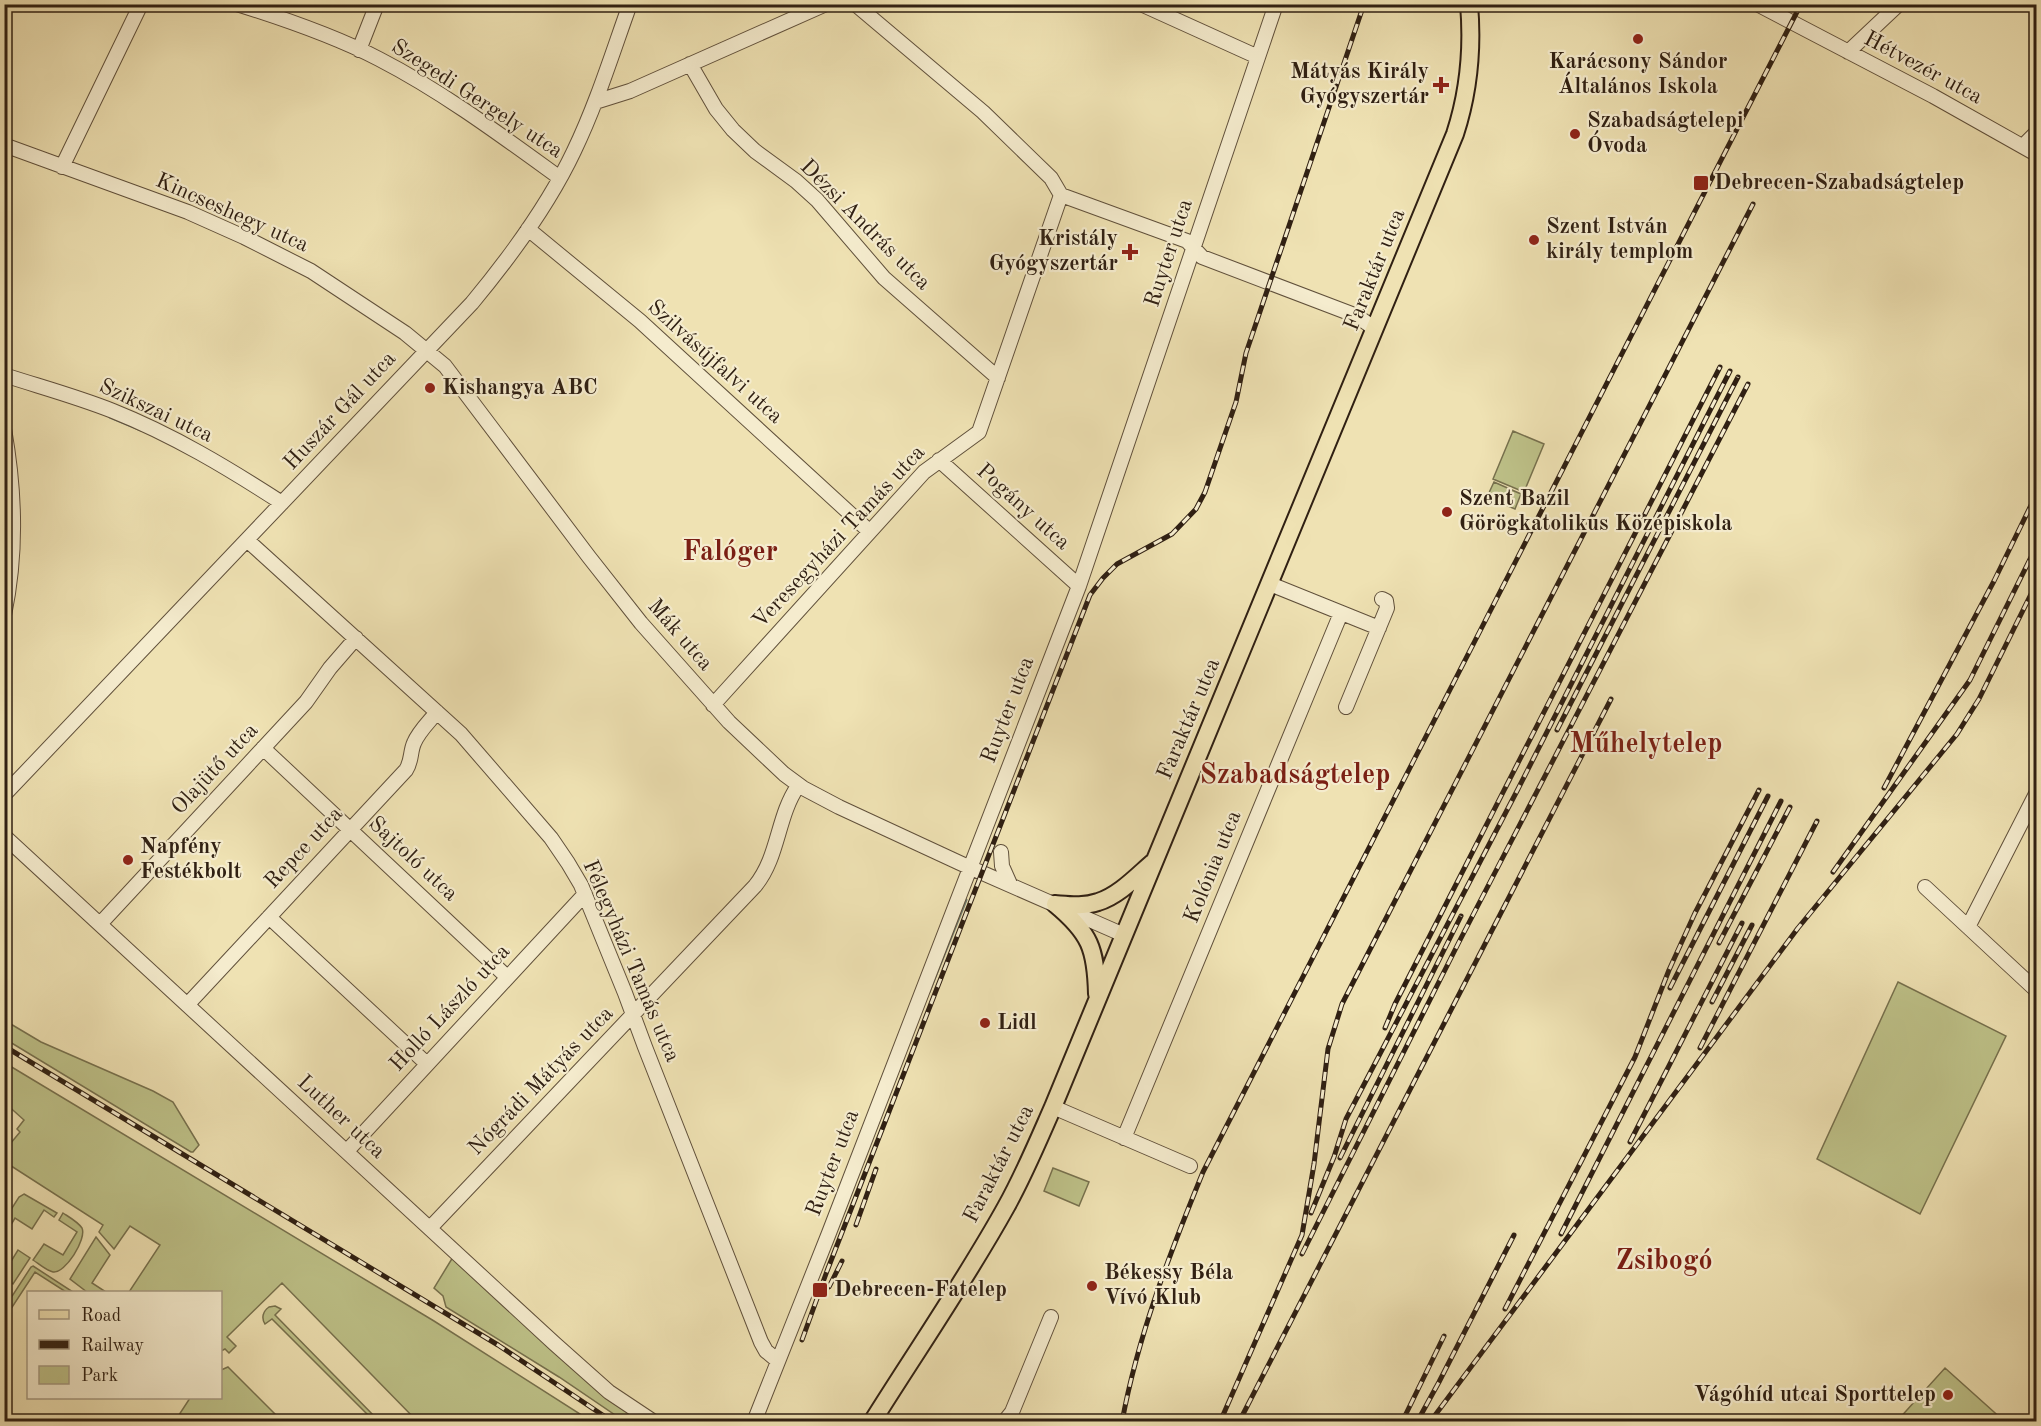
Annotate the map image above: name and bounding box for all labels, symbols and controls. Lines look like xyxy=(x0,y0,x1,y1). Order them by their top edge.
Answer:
street label: Hétvezér utca xyxy=(1860,28,1986,108)
marker: Karácsony Sándor Általános Iskola xyxy=(1631,32,1645,46)
street label: Szegedi Gergely utca xyxy=(387,35,567,163)
place label: Karácsony Sándor Általános Iskola xyxy=(1548,51,1728,98)
place label: Mátyás Király Gyógyszertár xyxy=(1290,61,1429,108)
marker: Mátyás Király Gyógyszertár xyxy=(1434,78,1448,92)
place label: Szabadságtelepi Óvoda xyxy=(1587,110,1743,157)
marker: Szabadságtelepi Óvoda xyxy=(1568,127,1582,141)
street label: Dézsi András utca xyxy=(796,156,934,294)
street label: Kincseshegy utca xyxy=(152,169,312,257)
place label: Debrecen-Szabadságtelep xyxy=(1714,172,1964,194)
marker: Debrecen-Szabadságtelep xyxy=(1692,174,1710,192)
street label: Ruyter utca xyxy=(1141,196,1197,310)
street label: Faraktár utca xyxy=(1341,206,1409,334)
place label: Szent István király templom xyxy=(1546,216,1693,263)
place label: Kristály Gyógyszertár xyxy=(989,228,1118,275)
marker: Szent István király templom xyxy=(1527,233,1541,247)
marker: Kristály Gyógyszertár xyxy=(1123,245,1137,259)
street label: Szilvásújfalvi utca xyxy=(643,296,787,428)
street label: Huszár Gál utca xyxy=(280,347,400,474)
street label: Szikszai utca xyxy=(96,375,216,447)
place label: Kishangya ABC xyxy=(442,377,598,399)
marker: Kishangya ABC xyxy=(423,381,437,395)
street label: Veresegyházi Tamás utca xyxy=(749,441,929,633)
street label: Pogány utca xyxy=(972,460,1074,554)
place label: Szent Bazil Görögkatolikus Középiskola xyxy=(1459,488,1733,535)
marker: Szent Bazil Görögkatolikus Középiskola xyxy=(1440,505,1454,519)
district label: Falóger xyxy=(682,539,778,567)
street label: Mák utca xyxy=(643,595,717,675)
street label: Ruyter utca xyxy=(978,654,1038,766)
street label: Faraktár utca xyxy=(1154,655,1224,783)
street label: Olajütő utca xyxy=(168,719,263,819)
district label: Műhelytelep xyxy=(1570,731,1723,759)
district label: Szabadságtelep xyxy=(1200,762,1390,790)
street label: Repce utca xyxy=(261,803,347,893)
street label: Kolónia utca xyxy=(1180,808,1246,926)
street label: Sajtoló utca xyxy=(364,812,462,906)
place label: Napfény Festékbolt xyxy=(140,836,242,883)
marker: Napfény Festékbolt xyxy=(121,853,135,867)
street label: Félegyházi Tamás utca xyxy=(578,857,684,1065)
street label: Holló László utca xyxy=(386,940,514,1076)
street label: Nógrádi Mátyás utca xyxy=(464,1002,618,1160)
place label: Lidl xyxy=(997,1012,1037,1034)
marker: Lidl xyxy=(978,1016,992,1030)
street label: Luther utca xyxy=(293,1071,389,1163)
street label: Faraktár utca xyxy=(960,1101,1038,1227)
street label: Ruyter utca xyxy=(803,1107,863,1219)
district label: Zsibogó xyxy=(1615,1248,1713,1276)
place label: Békessy Béla Vívó Klub xyxy=(1104,1262,1233,1309)
place label: Debrecen-Fatelep xyxy=(834,1279,1007,1301)
marker: Békessy Béla Vívó Klub xyxy=(1085,1279,1099,1293)
marker: Debrecen-Fatelep xyxy=(811,1281,829,1299)
legend xyxy=(27,1291,222,1399)
text: Road xyxy=(81,1307,121,1325)
text: Railway xyxy=(81,1337,144,1355)
text: Park xyxy=(81,1367,118,1385)
place label: Vágóhíd utcai Sporttelep xyxy=(1694,1384,1936,1406)
marker: Vágóhíd utcai Sporttelep xyxy=(1941,1388,1955,1402)

